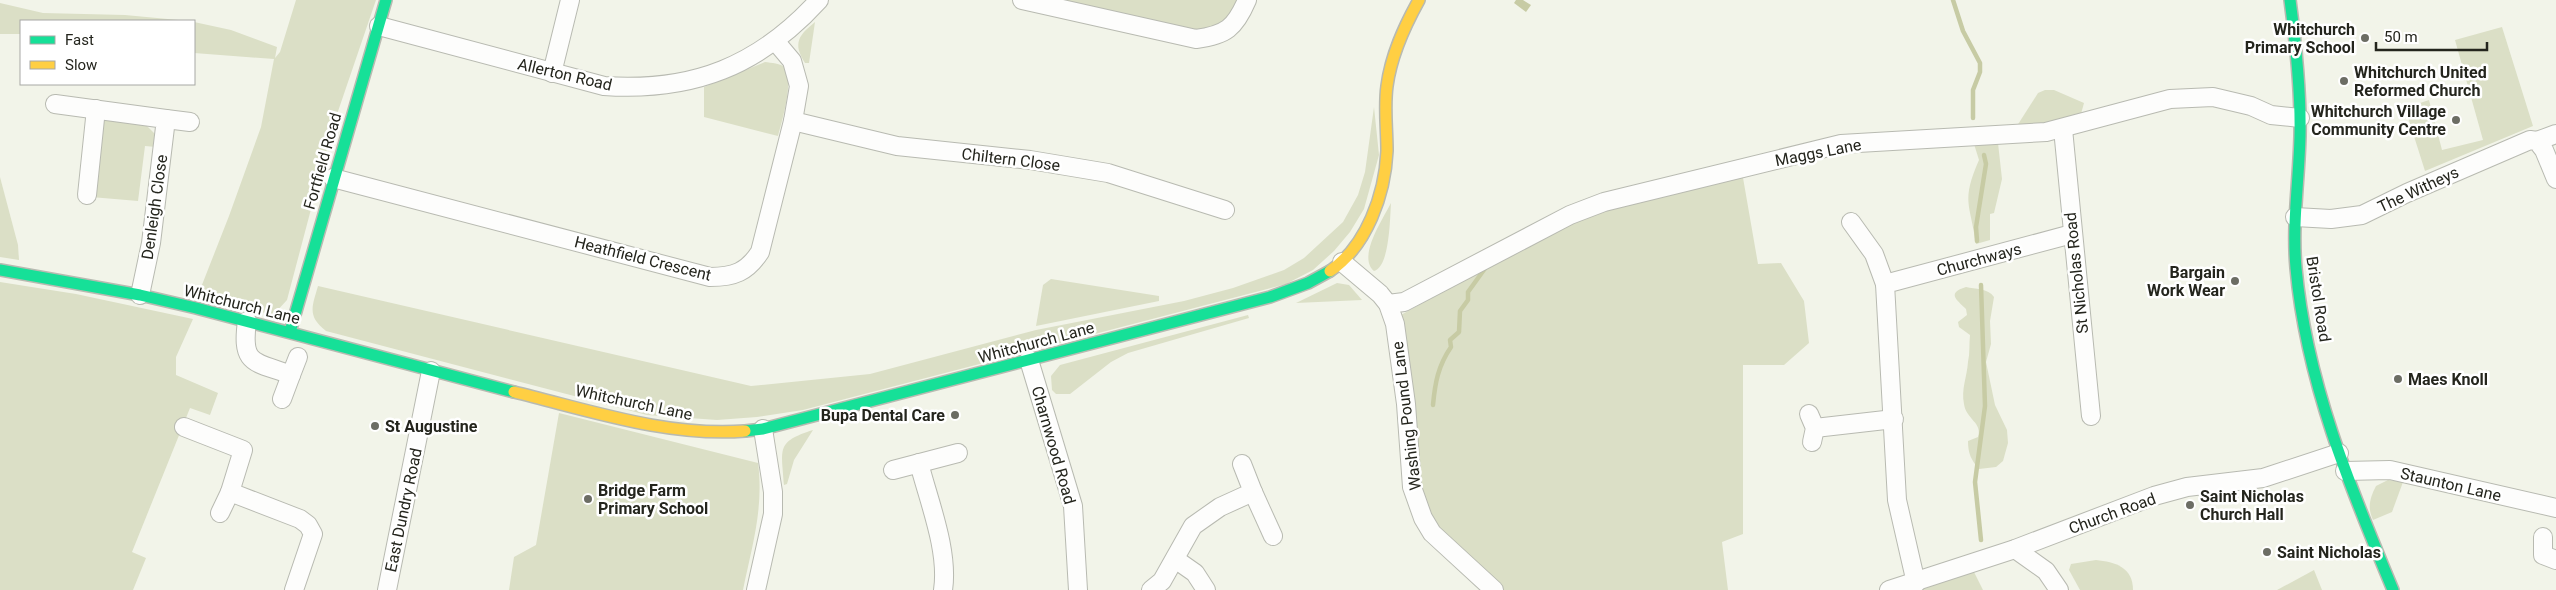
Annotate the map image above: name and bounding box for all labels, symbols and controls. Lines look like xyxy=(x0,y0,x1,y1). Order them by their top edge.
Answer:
legend xyxy=(20,20,195,85)
place label: Whitchurch Primary School xyxy=(2245,20,2355,57)
scale bar xyxy=(2376,20,2487,52)
text: 50 m xyxy=(2384,28,2418,46)
text: Fast xyxy=(65,31,94,49)
marker: Whitchurch Primary School xyxy=(2359,32,2371,44)
street label: Allerton Road xyxy=(516,54,614,95)
text: Slow xyxy=(65,56,97,74)
place label: Whitchurch United Reformed Church xyxy=(2354,63,2487,100)
marker: Whitchurch United Reformed Church xyxy=(2338,75,2350,87)
place label: Whitchurch Village Community Centre xyxy=(2311,102,2446,139)
street label: Fortfield Road xyxy=(300,111,345,212)
marker: Whitchurch Village Community Centre xyxy=(2450,114,2462,126)
street label: Maggs Lane xyxy=(1773,135,1863,170)
street label: Chiltern Close xyxy=(961,144,1061,175)
street label: Denleigh Close xyxy=(138,153,171,261)
street label: The Witheys xyxy=(2375,162,2462,216)
street label: St Nicholas Road xyxy=(2061,211,2092,335)
street label: Heathfield Crescent xyxy=(573,232,713,285)
street label: Churchways xyxy=(1935,239,2024,280)
street label: Bristol Road xyxy=(2302,255,2335,343)
place label: Bargain Work Wear xyxy=(2147,263,2225,300)
marker: Bargain Work Wear xyxy=(2229,275,2241,287)
street label: Whitchurch Lane xyxy=(182,281,302,328)
street label: Whitchurch Lane xyxy=(976,318,1096,367)
street label: Washing Pound Lane xyxy=(1388,340,1425,491)
place label: Maes Knoll xyxy=(2408,370,2488,389)
marker: Maes Knoll xyxy=(2392,373,2404,385)
street label: Whitchurch Lane xyxy=(574,381,694,424)
street label: Charnwood Road xyxy=(1028,384,1079,506)
place label: Bupa Dental Care xyxy=(821,406,945,425)
marker: Bupa Dental Care xyxy=(949,409,961,421)
place label: St Augustine xyxy=(385,417,478,436)
marker: St Augustine xyxy=(369,420,381,432)
street label: East Dundry Road xyxy=(381,446,426,574)
street label: Staunton Lane xyxy=(2399,464,2503,505)
place label: Bridge Farm Primary School xyxy=(598,481,708,518)
place label: Saint Nicholas Church Hall xyxy=(2200,487,2304,524)
street label: Church Road xyxy=(2066,489,2158,538)
marker: Bridge Farm Primary School xyxy=(582,493,594,505)
marker: Saint Nicholas Church Hall xyxy=(2184,499,2196,511)
place label: Saint Nicholas xyxy=(2277,543,2381,562)
marker: Saint Nicholas xyxy=(2261,546,2273,558)

